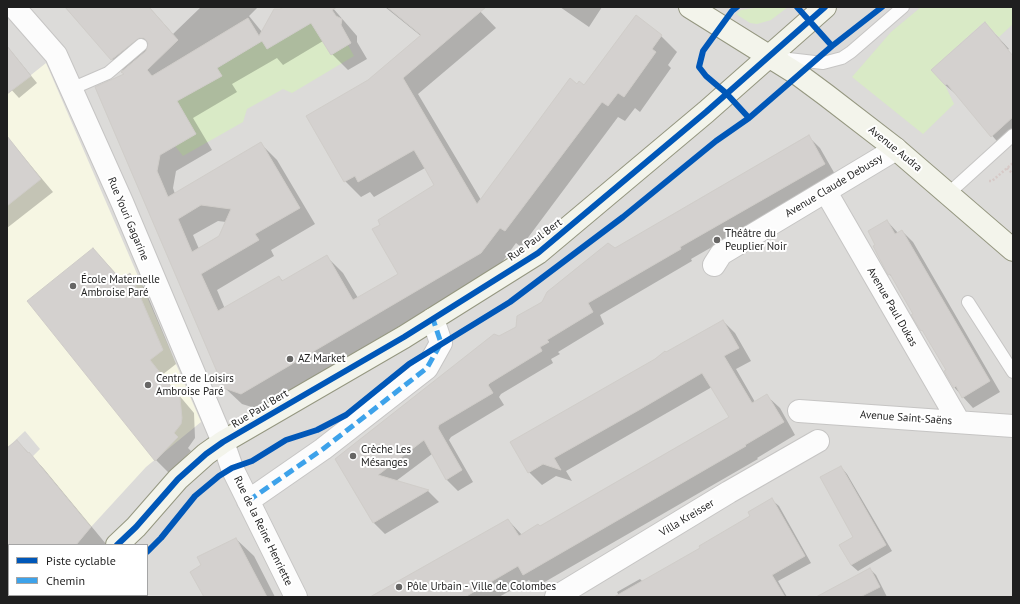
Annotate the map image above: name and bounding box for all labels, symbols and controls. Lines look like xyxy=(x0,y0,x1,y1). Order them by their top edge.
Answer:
street label: Avenue Audra xyxy=(866,123,924,175)
street label: Avenue Claude Debussy xyxy=(783,152,885,220)
street label: Rue Youri Gagarine xyxy=(104,175,152,263)
street label: Rue Paul Bert xyxy=(505,216,565,264)
place label: Théâtre du Peuplier Noir xyxy=(725,227,787,253)
marker: Théâtre du Peuplier Noir xyxy=(712,235,722,245)
street label: Avenue Paul Dukas xyxy=(864,265,920,349)
place label: École Maternelle Ambroise Paré xyxy=(81,273,160,299)
marker: École Maternelle Ambroise Paré xyxy=(68,281,78,291)
place label: AZ Market xyxy=(298,352,346,366)
marker: AZ Market xyxy=(285,354,295,364)
place label: Centre de Loisirs Ambroise Paré xyxy=(156,372,234,398)
marker: Centre de Loisirs Ambroise Paré xyxy=(143,380,153,390)
street label: Rue Paul Bert xyxy=(229,387,291,431)
street label: Avenue Saint-Saëns xyxy=(859,408,953,428)
place label: Crèche Les Mésanges xyxy=(361,443,411,469)
marker: Crèche Les Mésanges xyxy=(348,451,358,461)
street label: Rue de la Reine Henriette xyxy=(231,474,295,588)
street label: Villa Kreisser xyxy=(657,497,717,539)
legend xyxy=(8,544,148,596)
text: Piste cyclable xyxy=(46,553,116,568)
text: Chemin xyxy=(46,573,85,588)
place label: Pôle Urbain - Ville de Colombes xyxy=(407,580,556,594)
marker: Pôle Urbain - Ville de Colombes xyxy=(394,582,404,592)

